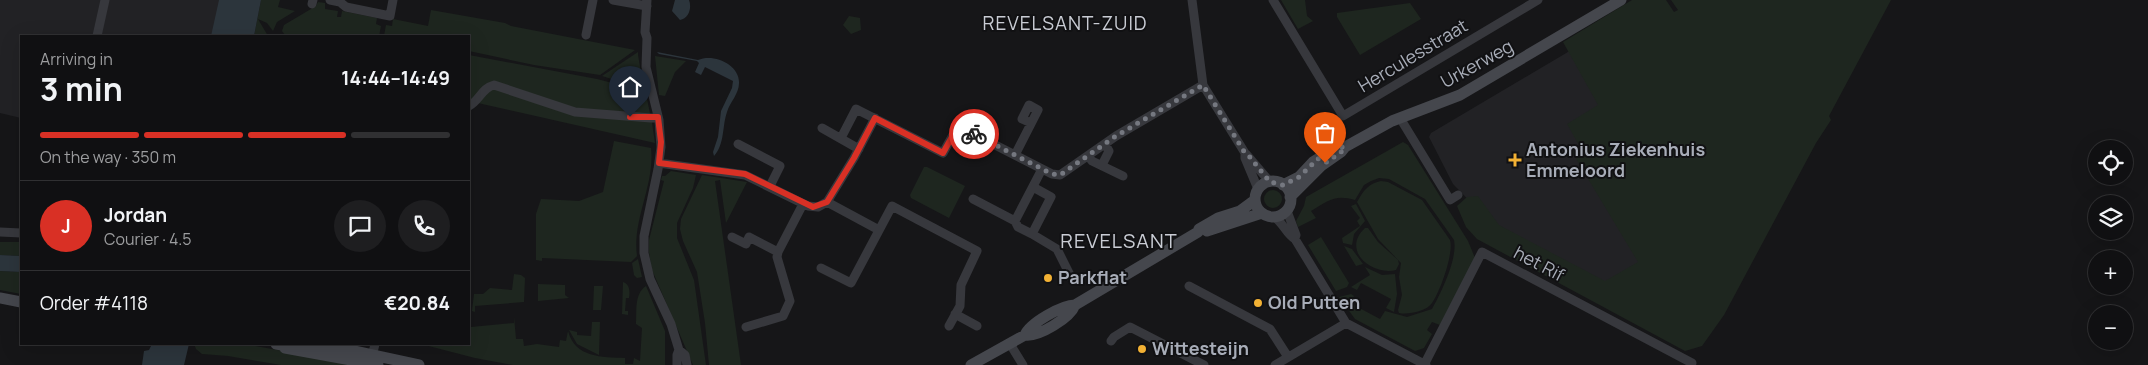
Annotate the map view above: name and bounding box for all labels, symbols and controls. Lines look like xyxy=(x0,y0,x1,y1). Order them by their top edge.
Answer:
district label: REVELSANT-ZUID xyxy=(982,10,1148,36)
street label: Herculesstraat xyxy=(1353,13,1472,97)
street label: Urkerweg xyxy=(1436,33,1517,93)
text: Arriving in xyxy=(40,48,113,70)
text: 14:44–14:49 xyxy=(341,65,450,91)
pin xyxy=(609,66,651,117)
text: 3 min xyxy=(40,67,123,111)
icon: home xyxy=(616,73,644,101)
courier xyxy=(949,109,999,159)
pin xyxy=(1304,112,1346,163)
icon: bag xyxy=(1311,119,1339,147)
icon: bike xyxy=(960,120,988,148)
place label: Antonius Ziekenhuis Emmeloord xyxy=(1526,137,1705,182)
map controls xyxy=(2088,140,2133,350)
button: locate xyxy=(2088,140,2133,185)
text: On the way · 350 m xyxy=(40,146,176,168)
marker: Antonius Ziekenhuis Emmeloord xyxy=(1508,153,1522,167)
button: layers xyxy=(2088,195,2133,240)
button: chat xyxy=(334,200,386,252)
button: phone xyxy=(398,200,450,252)
text: Jordan xyxy=(104,202,167,228)
text: J xyxy=(61,213,71,239)
district label: REVELSANT xyxy=(1060,227,1178,254)
text: Courier · 4.5 xyxy=(104,228,191,250)
street label: het Rif xyxy=(1510,240,1569,287)
button: + xyxy=(2088,250,2133,295)
place label: Parkflat xyxy=(1058,265,1127,289)
marker: Parkflat xyxy=(1042,272,1054,284)
text: Order #4118 xyxy=(40,290,148,316)
text: €20.84 xyxy=(384,290,450,316)
place label: Old Putten xyxy=(1268,290,1360,314)
marker: Old Putten xyxy=(1252,297,1264,309)
button: − xyxy=(2088,305,2133,350)
place label: Wittesteijn xyxy=(1152,336,1249,360)
marker: Wittesteijn xyxy=(1136,343,1148,355)

